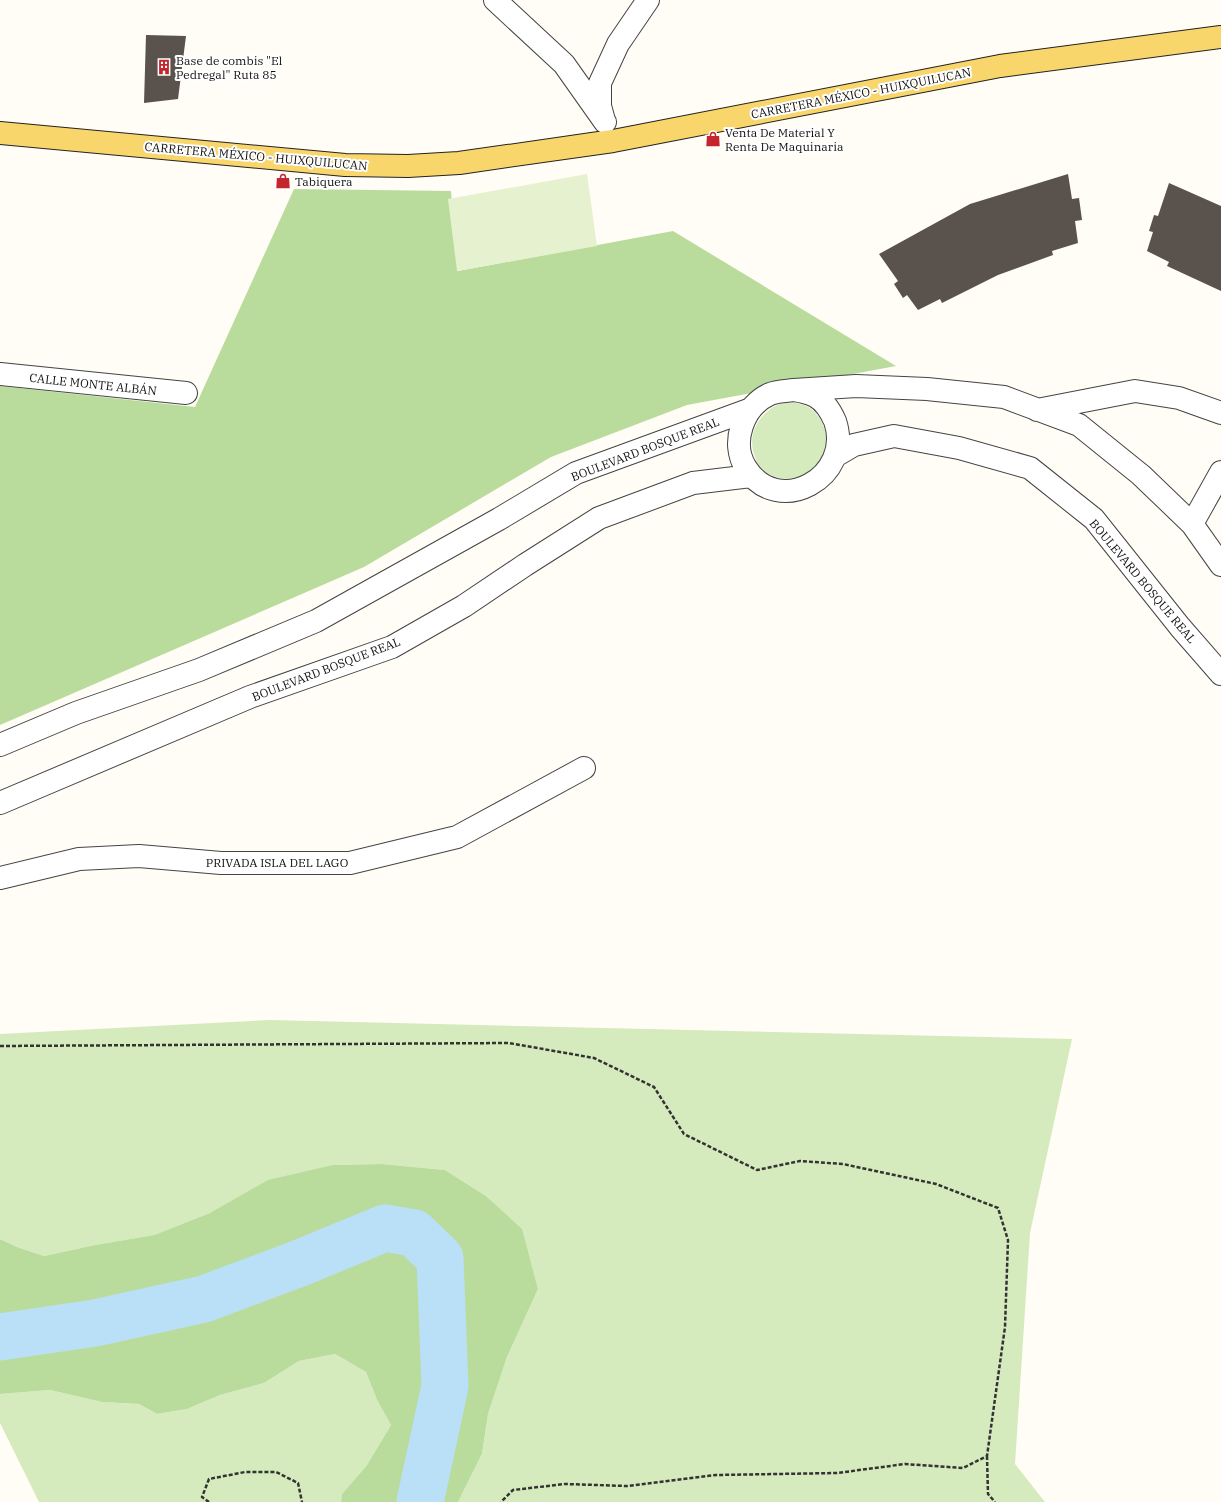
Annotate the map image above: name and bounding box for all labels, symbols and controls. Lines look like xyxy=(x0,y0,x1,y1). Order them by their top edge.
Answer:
place label: Base de combis "El Pedregal" Ruta 85 xyxy=(176,53,283,82)
building icon: Base de combis "El Pedregal" Ruta 85 xyxy=(155,58,173,76)
street label: CARRETERA MÉXICO - HUIXQUILUCAN xyxy=(750,64,972,122)
place label: Venta De Material Y Renta De Maquinaria xyxy=(725,125,844,154)
shop icon: Venta De Material Y Renta De Maquinaria xyxy=(704,130,722,148)
street label: CARRETERA MÉXICO - HUIXQUILUCAN xyxy=(144,139,368,173)
shop icon: Tabiquera xyxy=(274,172,292,190)
place label: Tabiquera xyxy=(295,174,353,189)
street label: CALLE MONTE ALBÁN xyxy=(29,370,157,398)
street label: BOULEVARD BOSQUE REAL xyxy=(569,414,721,484)
street label: BOULEVARD BOSQUE REAL xyxy=(1087,516,1199,646)
street label: BOULEVARD BOSQUE REAL xyxy=(250,634,402,704)
street label: PRIVADA ISLA DEL LAGO xyxy=(206,855,348,870)

